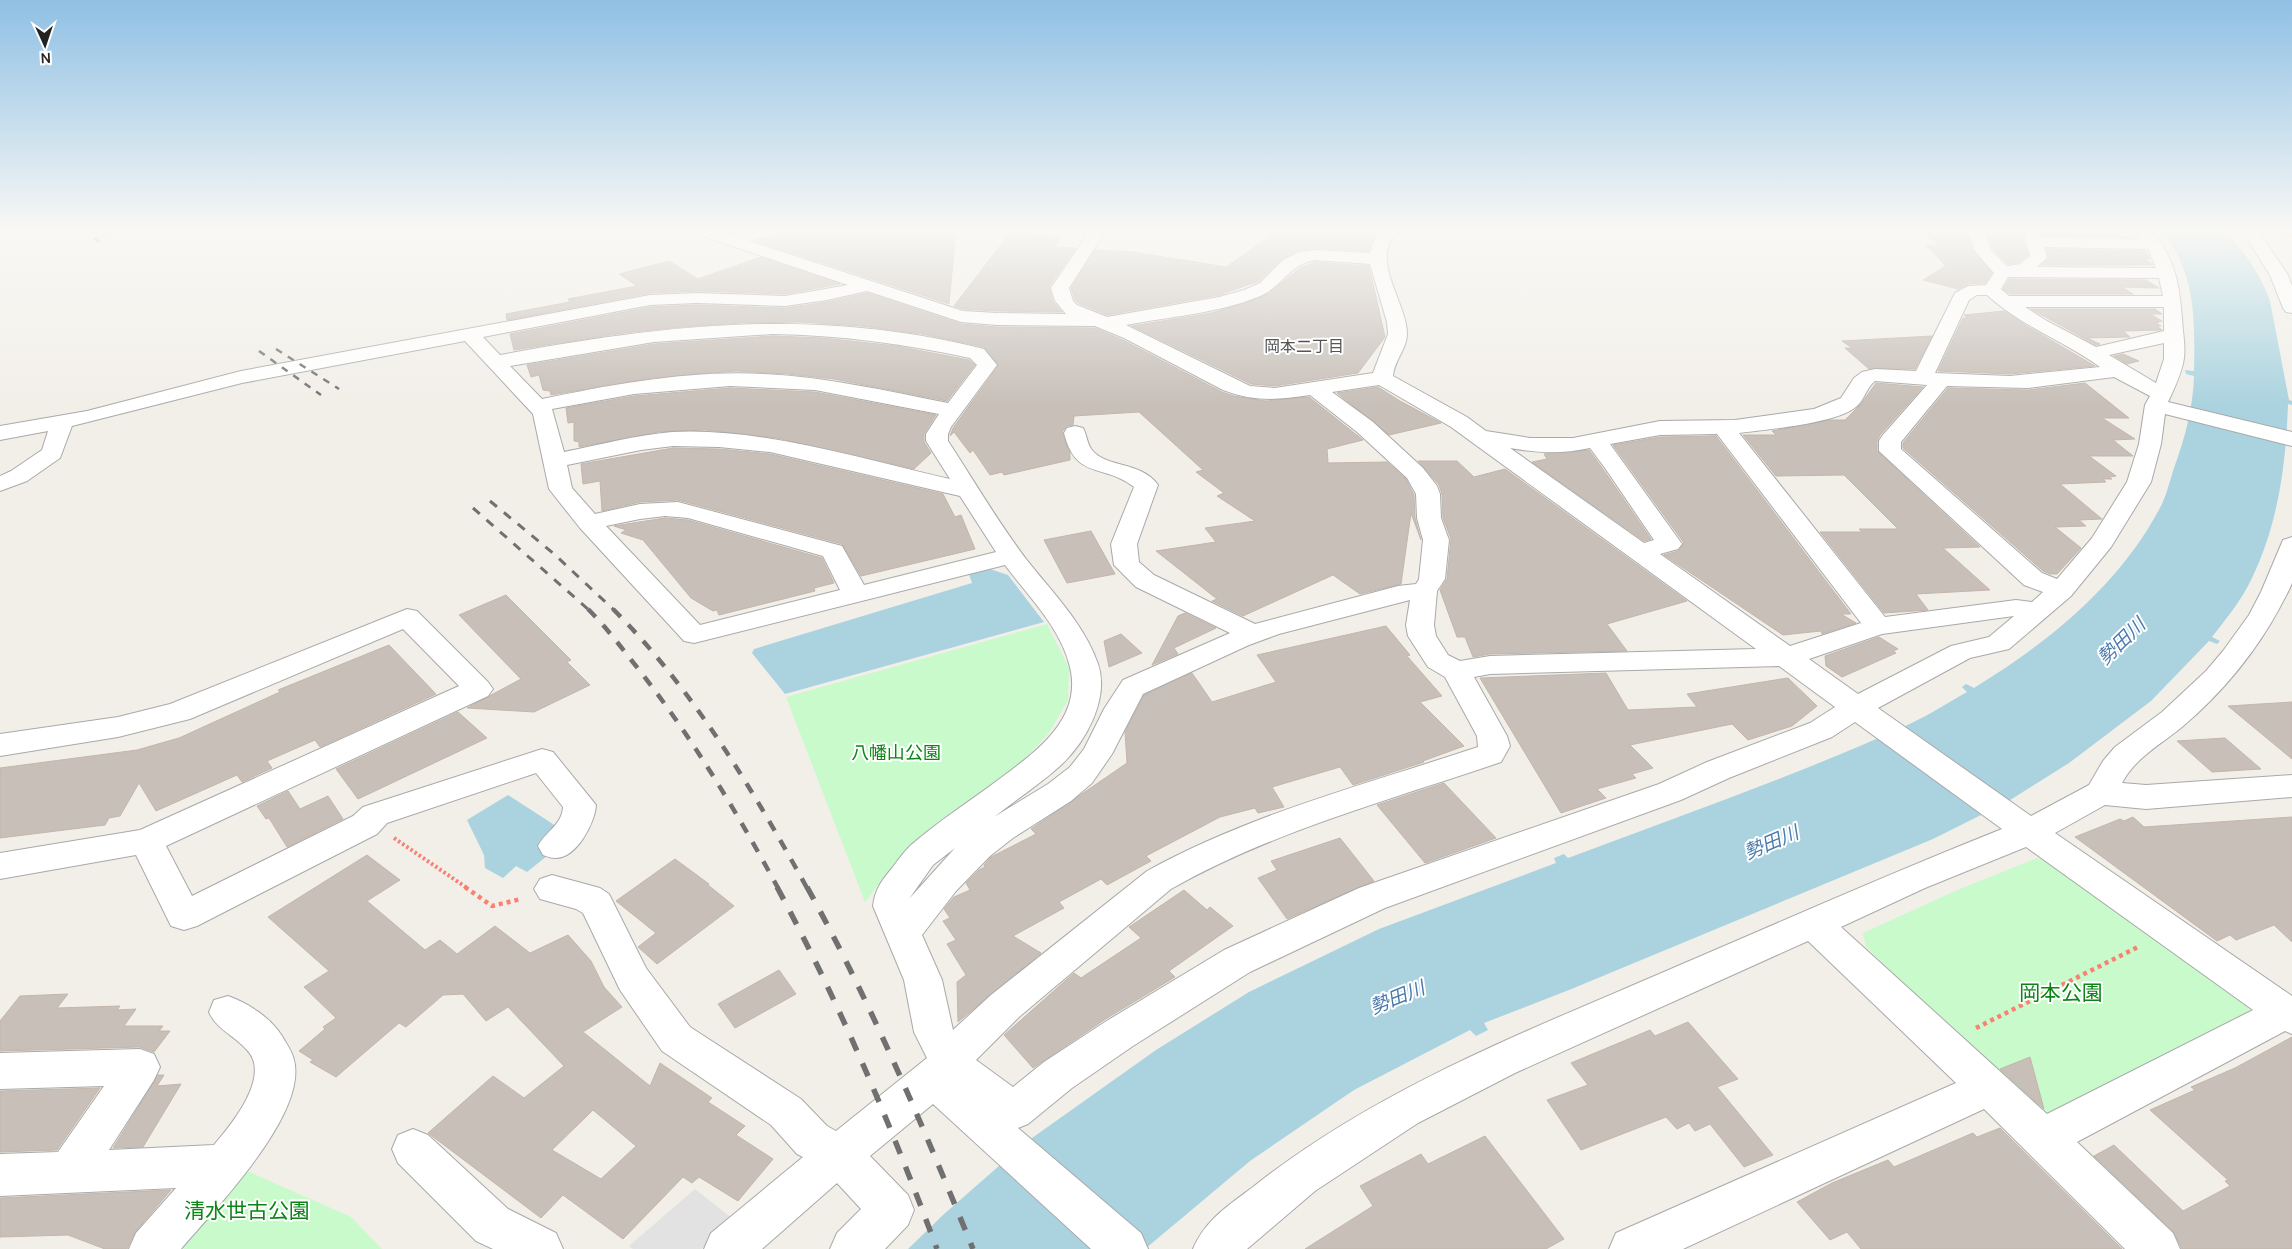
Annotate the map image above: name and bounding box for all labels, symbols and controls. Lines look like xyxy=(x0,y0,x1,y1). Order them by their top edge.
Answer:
north arrow xyxy=(20,20,70,70)
text: N xyxy=(40,49,51,68)
district label: 岡本二丁目 xyxy=(1264,335,1344,357)
water label: 勢田川 xyxy=(2091,610,2152,670)
park label: 八幡山公園 xyxy=(851,740,941,764)
water label: 勢田川 xyxy=(1740,818,1804,865)
water label: 勢田川 xyxy=(1366,974,1430,1020)
park label: 岡本公園 xyxy=(2019,978,2103,1006)
park label: 清水世古公園 xyxy=(184,1196,310,1224)

